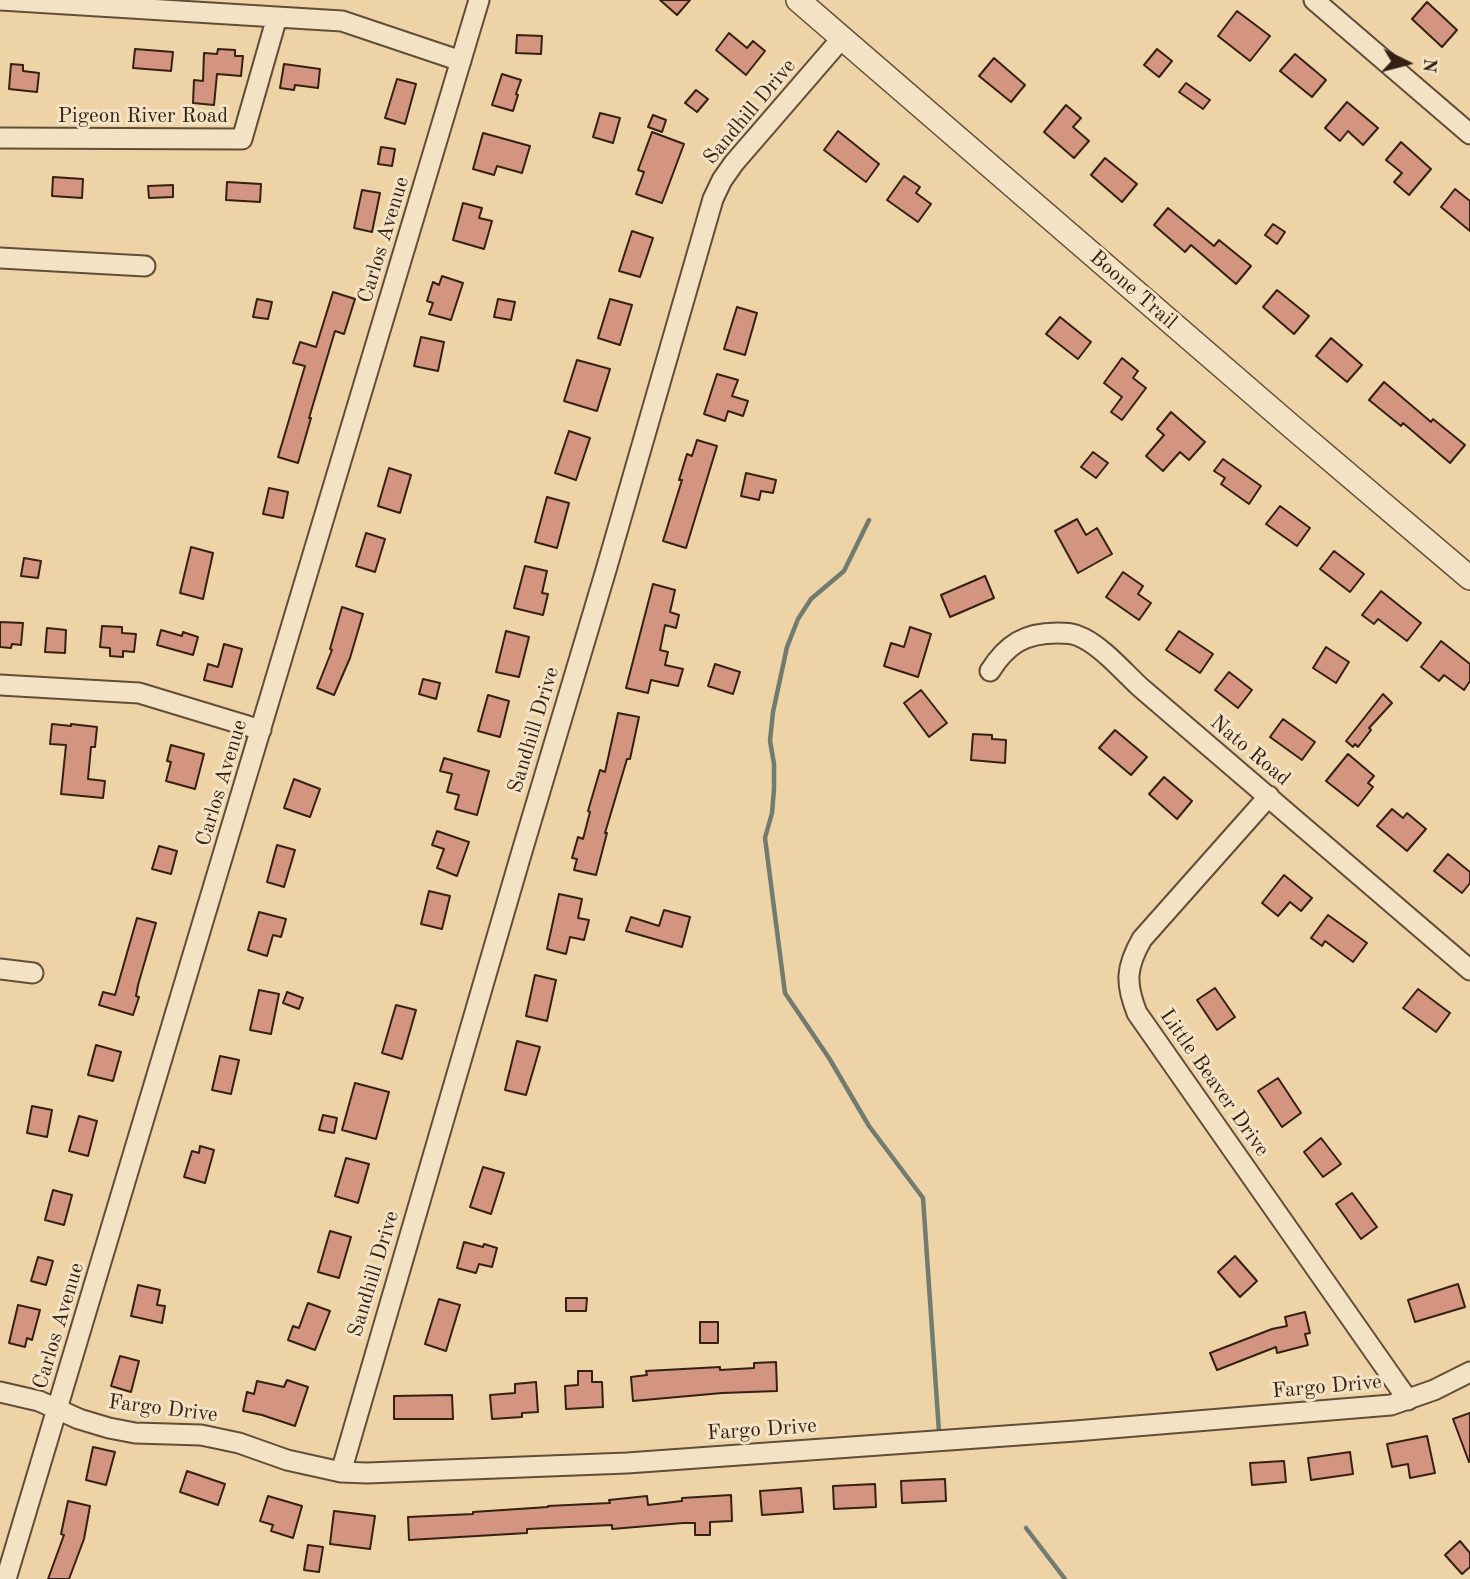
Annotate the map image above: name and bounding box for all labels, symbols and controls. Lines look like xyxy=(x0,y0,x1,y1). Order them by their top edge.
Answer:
north arrow xyxy=(1372,28,1442,98)
street label: Sandhill Drive xyxy=(698,54,802,170)
text: N xyxy=(1418,57,1439,73)
street label: Pigeon River Road xyxy=(58,103,228,129)
street label: Carlos Avenue xyxy=(353,174,415,306)
street label: Boone Trail xyxy=(1084,245,1182,335)
street label: Sandhill Drive xyxy=(503,664,565,796)
street label: Nato Road xyxy=(1205,710,1295,792)
street label: Carlos Avenue xyxy=(191,717,253,849)
street label: Little Beaver Drive xyxy=(1154,1004,1274,1162)
street label: Sandhill Drive xyxy=(343,1208,405,1340)
street label: Carlos Avenue xyxy=(28,1260,90,1392)
street label: Fargo Drive xyxy=(1271,1370,1383,1404)
street label: Fargo Drive xyxy=(107,1390,219,1428)
street label: Fargo Drive xyxy=(706,1414,818,1446)

